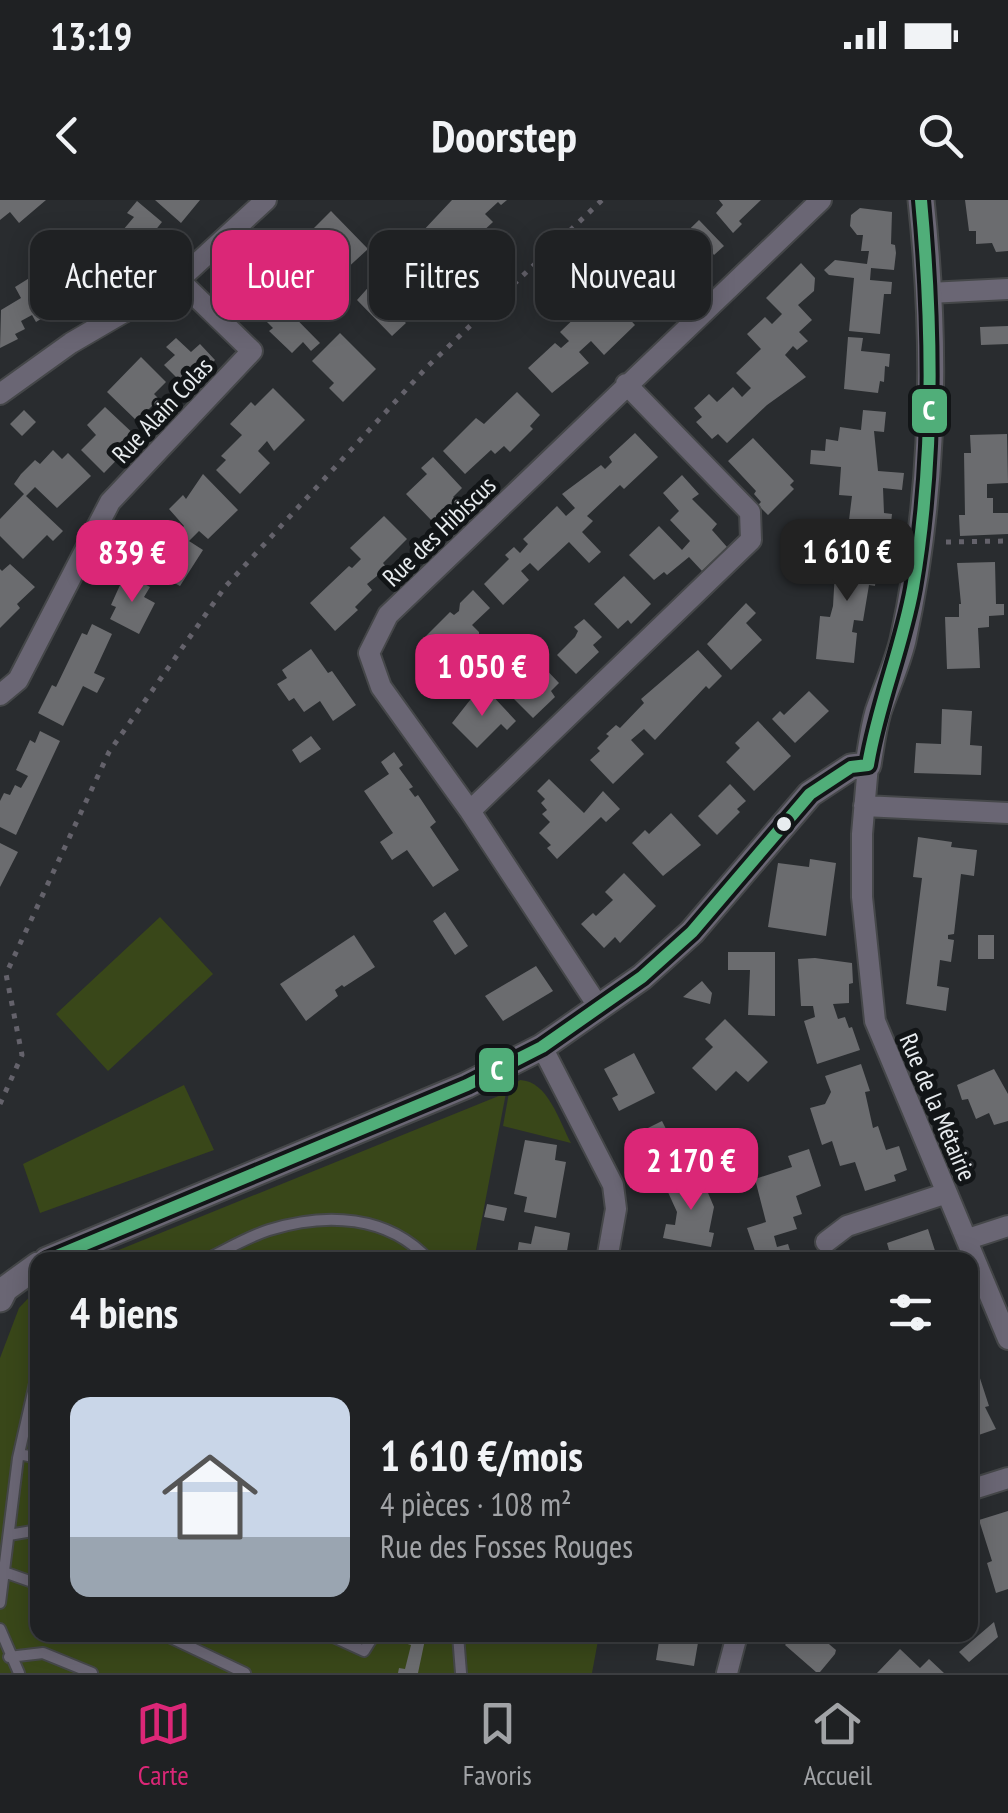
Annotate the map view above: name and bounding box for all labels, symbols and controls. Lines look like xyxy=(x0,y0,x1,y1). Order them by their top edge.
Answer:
text: 13:19 xyxy=(50,11,132,60)
text: Doorstep xyxy=(431,106,577,164)
icon: back xyxy=(40,108,95,163)
icon: search xyxy=(913,108,968,163)
chip: Acheter xyxy=(30,230,192,320)
chip: Louer xyxy=(212,230,349,320)
chip: Filtres xyxy=(369,230,515,320)
chip: Nouveau xyxy=(535,230,711,320)
street label: Rue Alain Colas xyxy=(105,350,219,470)
line badge: C xyxy=(910,387,949,435)
text: C xyxy=(923,391,936,428)
street label: Rue des Hibiscus xyxy=(376,469,502,593)
pin: 1 610 € xyxy=(755,519,939,604)
pin: 839 € xyxy=(62,520,202,605)
text: 1 610 € xyxy=(802,530,892,572)
text: 839 € xyxy=(98,531,166,573)
pin: 1 050 € xyxy=(390,634,574,719)
text: 1 050 € xyxy=(437,645,527,687)
unlabelled marker xyxy=(774,814,794,834)
street label: Rue de la Métairie xyxy=(893,1028,983,1186)
line badge: C xyxy=(477,1046,516,1094)
text: C xyxy=(491,1051,504,1088)
pin: 2 170 € xyxy=(599,1128,783,1213)
text: 2 170 € xyxy=(646,1139,736,1181)
text: 4 biens xyxy=(70,1285,178,1340)
icon: filters xyxy=(883,1285,938,1340)
text: 1 610 €/mois xyxy=(380,1428,583,1483)
icon: home xyxy=(150,1437,270,1557)
text: 4 pièces · 108 m² xyxy=(380,1483,572,1525)
text: Rue des Fosses Rouges xyxy=(380,1525,633,1567)
tab: Carte xyxy=(136,1696,191,1793)
tab: Favoris xyxy=(463,1696,532,1793)
tab: Accueil xyxy=(803,1696,872,1793)

